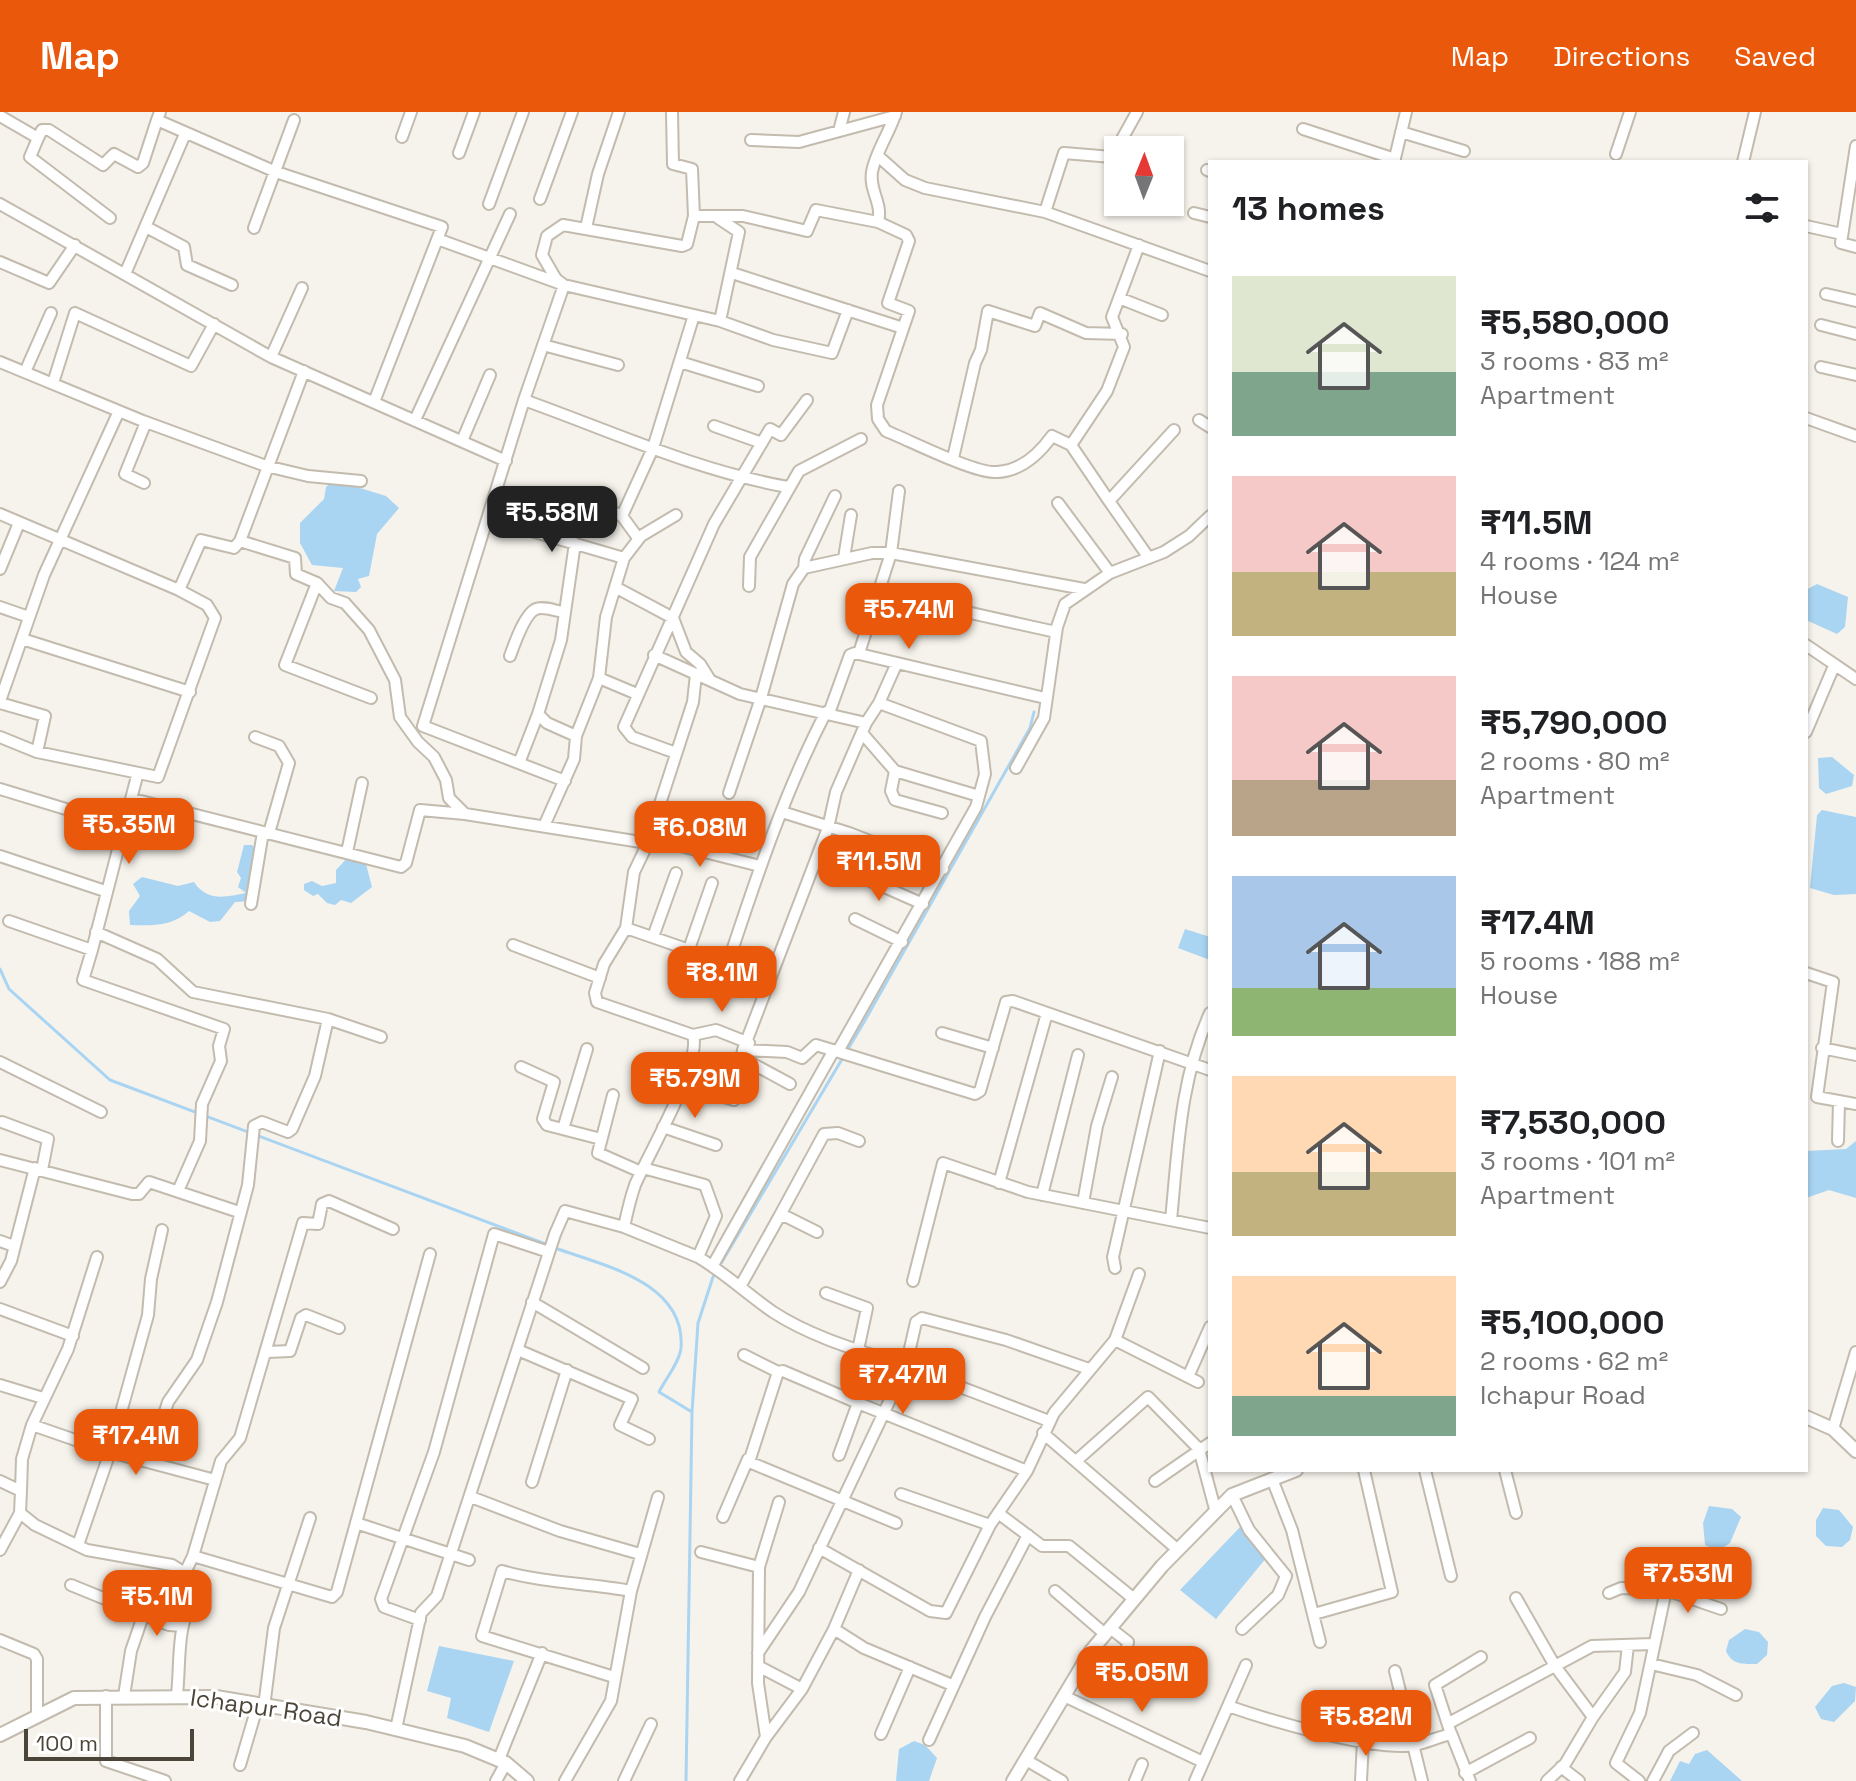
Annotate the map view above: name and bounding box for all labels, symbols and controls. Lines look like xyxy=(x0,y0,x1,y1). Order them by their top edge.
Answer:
text: Map xyxy=(40,32,120,80)
text: Map xyxy=(1451,38,1509,74)
text: Directions xyxy=(1553,38,1690,74)
text: Saved xyxy=(1734,38,1816,74)
north arrow xyxy=(1104,136,1184,216)
map controls xyxy=(1104,136,1184,216)
icon: filters xyxy=(1740,186,1784,230)
text: 13 homes xyxy=(1232,187,1385,230)
text: ₹5,580,000 xyxy=(1480,301,1670,344)
icon: home xyxy=(1296,308,1392,404)
text: 3 rooms · 83 m² xyxy=(1480,344,1669,378)
text: Apartment xyxy=(1480,378,1615,412)
pin: ₹5.58M xyxy=(487,486,617,554)
text: ₹5.58M xyxy=(505,495,599,529)
text: ₹11.5M xyxy=(1480,501,1592,544)
icon: home xyxy=(1296,508,1392,604)
text: 4 rooms · 124 m² xyxy=(1480,544,1679,578)
text: House xyxy=(1480,578,1558,612)
pin: ₹5.74M xyxy=(844,583,974,651)
text: ₹5.74M xyxy=(863,592,955,626)
text: ₹5,790,000 xyxy=(1480,701,1668,744)
icon: home xyxy=(1296,708,1392,804)
text: 2 rooms · 80 m² xyxy=(1480,744,1670,778)
text: Apartment xyxy=(1480,778,1615,812)
pin: ₹5.35M xyxy=(64,798,194,866)
pin: ₹6.08M xyxy=(635,801,765,869)
text: ₹5.35M xyxy=(82,807,176,841)
text: ₹6.08M xyxy=(652,810,748,844)
pin: ₹11.5M xyxy=(814,835,944,903)
text: ₹11.5M xyxy=(836,844,922,878)
text: ₹17.4M xyxy=(1480,901,1595,944)
icon: home xyxy=(1296,908,1392,1004)
text: 5 rooms · 188 m² xyxy=(1480,944,1680,978)
pin: ₹8.1M xyxy=(666,946,778,1014)
text: ₹8.1M xyxy=(686,955,758,989)
text: House xyxy=(1480,978,1558,1012)
pin: ₹5.79M xyxy=(630,1052,760,1120)
text: ₹5.79M xyxy=(649,1061,741,1095)
text: ₹7,530,000 xyxy=(1480,1101,1666,1144)
icon: home xyxy=(1296,1108,1392,1204)
text: 3 rooms · 101 m² xyxy=(1480,1144,1675,1178)
text: Apartment xyxy=(1480,1178,1615,1212)
text: ₹5,100,000 xyxy=(1480,1301,1664,1344)
icon: home xyxy=(1296,1308,1392,1404)
text: 2 rooms · 62 m² xyxy=(1480,1344,1668,1378)
pin: ₹7.47M xyxy=(838,1348,968,1416)
text: ₹7.47M xyxy=(858,1357,948,1391)
text: Ichapur Road xyxy=(1480,1378,1646,1412)
pin: ₹17.4M xyxy=(71,1409,201,1477)
text: ₹17.4M xyxy=(92,1418,180,1452)
pin: ₹7.53M xyxy=(1623,1547,1753,1615)
text: ₹7.53M xyxy=(1643,1556,1733,1590)
pin: ₹5.1M xyxy=(101,1570,213,1638)
text: ₹5.1M xyxy=(121,1579,193,1613)
pin: ₹5.05M xyxy=(1077,1646,1207,1714)
text: ₹5.05M xyxy=(1095,1655,1189,1689)
street label: Ichapur Road xyxy=(188,1682,344,1734)
pin: ₹5.82M xyxy=(1301,1690,1431,1758)
text: ₹5.82M xyxy=(1319,1699,1413,1733)
scale bar xyxy=(24,1725,194,1761)
text: 100 m xyxy=(36,1729,98,1757)

